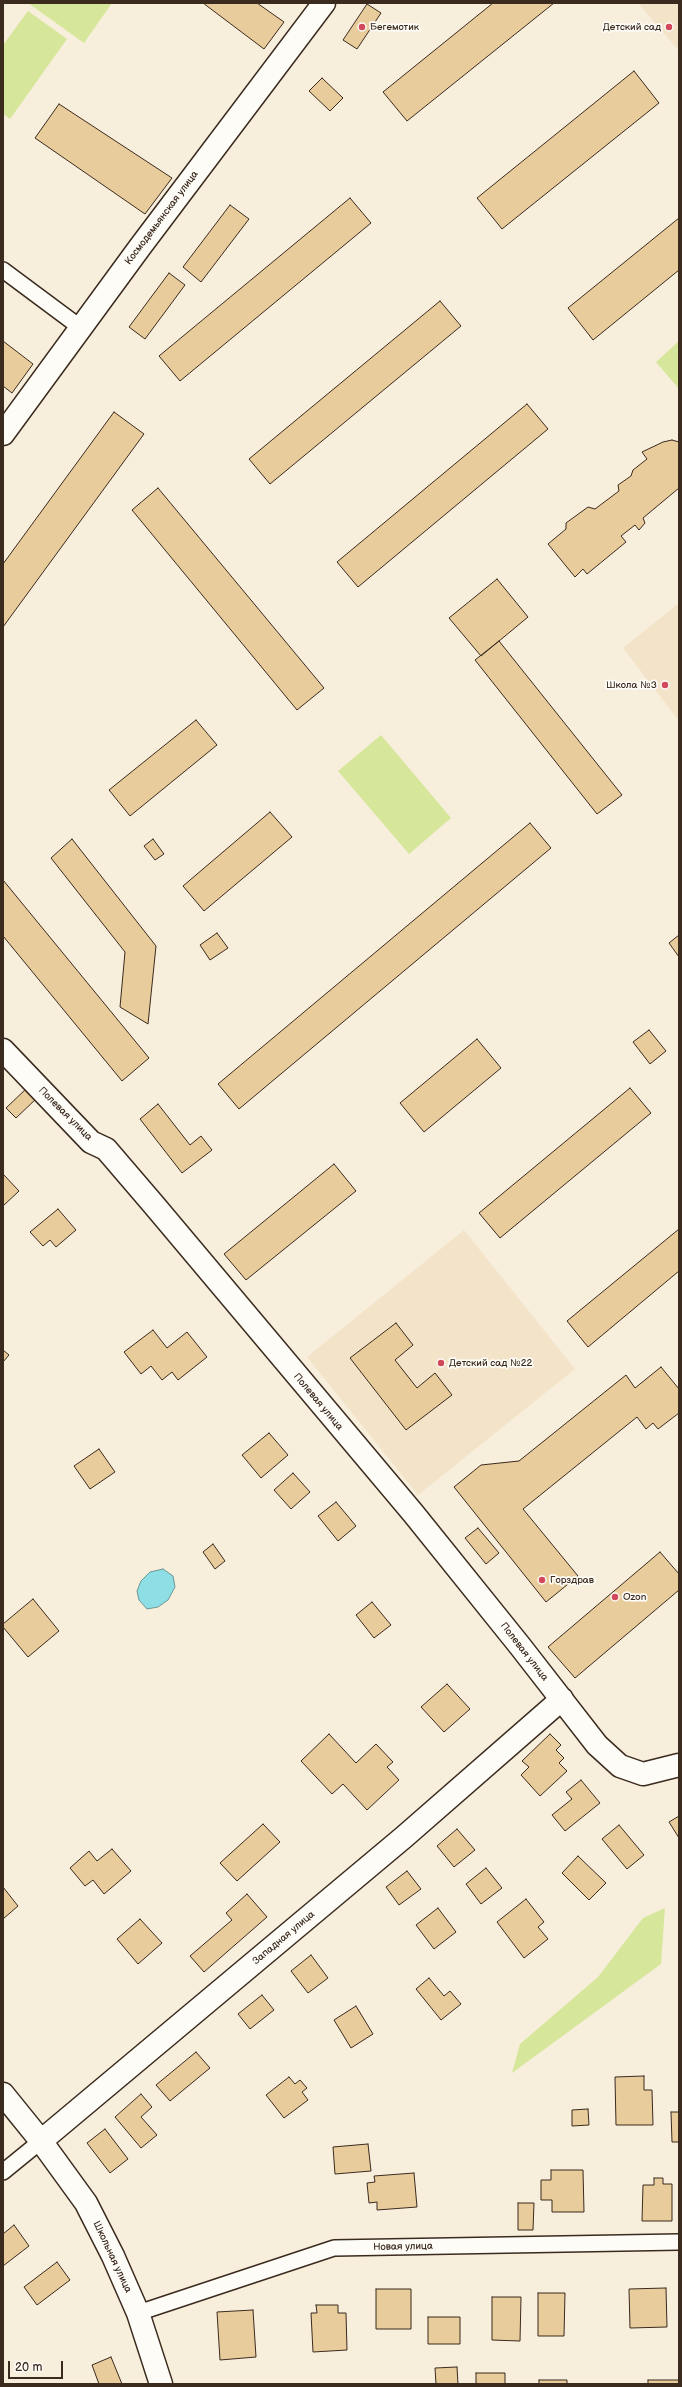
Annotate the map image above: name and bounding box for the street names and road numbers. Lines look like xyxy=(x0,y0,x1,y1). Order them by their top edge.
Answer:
street label: Космодемьянская улица xyxy=(123,169,201,267)
street label: Полевая улица xyxy=(36,1085,94,1143)
street label: Полевая улица xyxy=(291,1371,345,1433)
street label: Полевая улица xyxy=(497,1620,551,1684)
street label: Западная улица xyxy=(251,1909,317,1967)
street label: Школьная улица xyxy=(90,2219,134,2295)
street label: Новая улица xyxy=(373,2240,433,2254)

